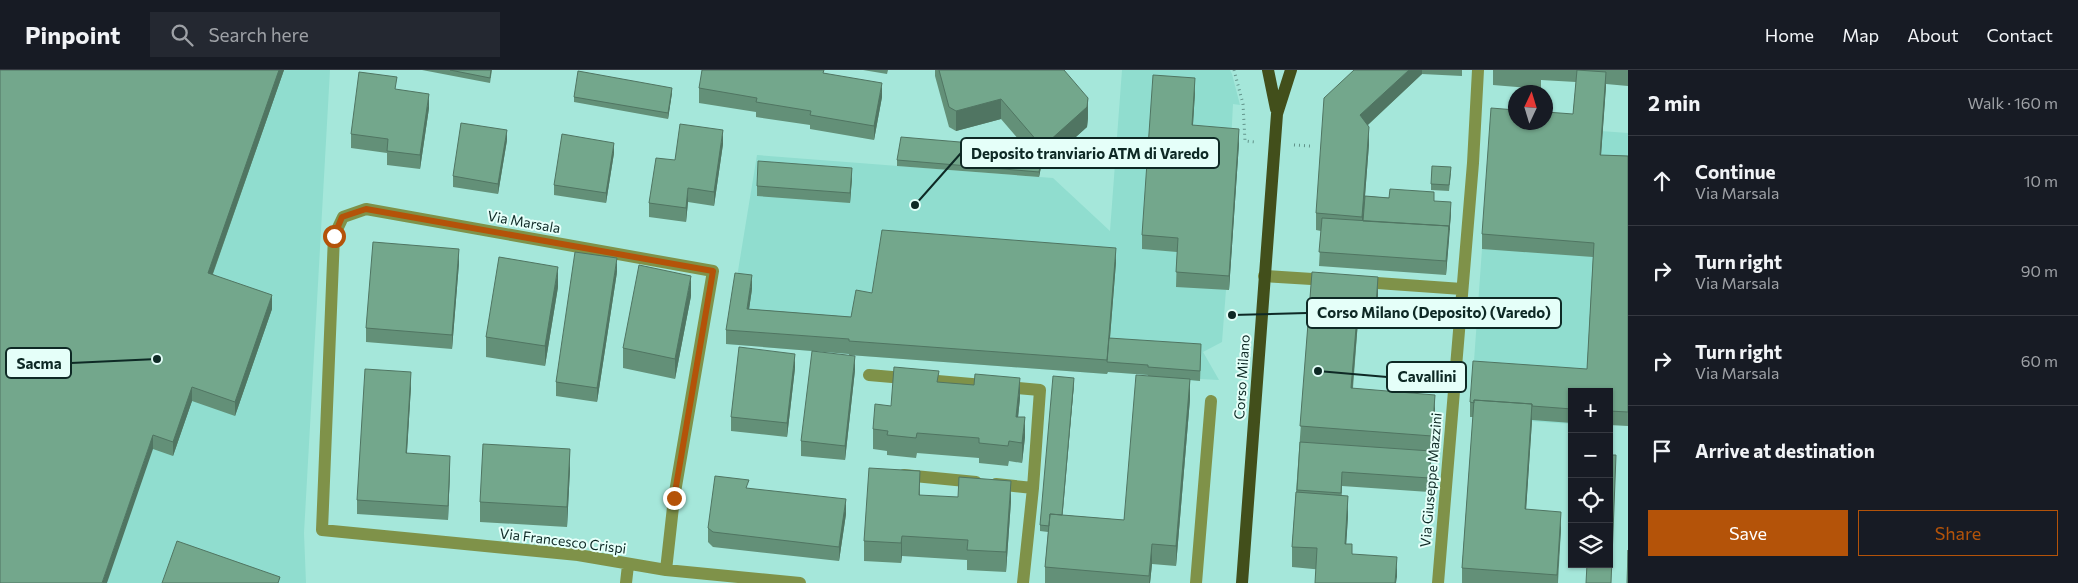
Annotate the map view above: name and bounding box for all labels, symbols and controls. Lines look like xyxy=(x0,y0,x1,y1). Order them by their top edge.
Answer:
search box xyxy=(150,12,500,57)
text: Pinpoint xyxy=(25,20,120,49)
icon: search xyxy=(168,21,196,49)
text: Search here xyxy=(208,23,309,46)
text: Home xyxy=(1765,24,1814,46)
text: Map xyxy=(1842,24,1879,46)
text: About xyxy=(1907,24,1959,46)
text: Contact xyxy=(1987,24,2053,46)
north arrow xyxy=(1508,85,1553,130)
text: 2 min xyxy=(1648,90,1700,115)
text: Walk · 160 m xyxy=(1968,93,2058,112)
callout: Deposito tranviario ATM di Varedo xyxy=(961,138,1219,168)
text: Deposito tranviario ATM di Varedo xyxy=(971,144,1209,162)
text: Continue xyxy=(1695,160,1775,183)
icon: ahead xyxy=(1648,167,1676,195)
text: 10 m xyxy=(2024,171,2058,190)
text: Via Marsala xyxy=(1695,183,1779,202)
street label: Via Marsala xyxy=(486,207,562,236)
route start xyxy=(323,225,346,248)
text: Turn right xyxy=(1695,250,1782,273)
icon: right xyxy=(1648,257,1676,285)
text: 90 m xyxy=(2021,261,2058,280)
text: Via Marsala xyxy=(1695,273,1779,292)
callout: Corso Milano (Deposito) (Varedo) xyxy=(1307,298,1561,328)
text: Corso Milano (Deposito) (Varedo) xyxy=(1317,303,1551,321)
street label: Corso Milano xyxy=(1230,334,1253,420)
text: Turn right xyxy=(1695,340,1782,363)
icon: right xyxy=(1648,347,1676,375)
callout: Sacma xyxy=(6,348,71,378)
text: 60 m xyxy=(2021,351,2058,370)
text: Sacma xyxy=(16,354,62,372)
callout: Cavallini xyxy=(1387,362,1466,392)
text: Via Marsala xyxy=(1695,363,1779,382)
text: Cavallini xyxy=(1397,367,1457,385)
map controls xyxy=(1568,388,1613,568)
button: + xyxy=(1568,388,1613,433)
street label: Via Giuseppe Mazzini xyxy=(1416,412,1445,548)
button: − xyxy=(1568,433,1613,478)
icon: arrive xyxy=(1648,437,1676,465)
text: Arrive at destination xyxy=(1695,439,1875,462)
button: locate xyxy=(1568,478,1613,523)
route end xyxy=(663,487,686,510)
button: Save xyxy=(1648,510,1848,556)
button: Share xyxy=(1858,510,2058,556)
button: layers xyxy=(1568,523,1613,568)
street label: Via Francesco Crispi xyxy=(499,524,627,557)

